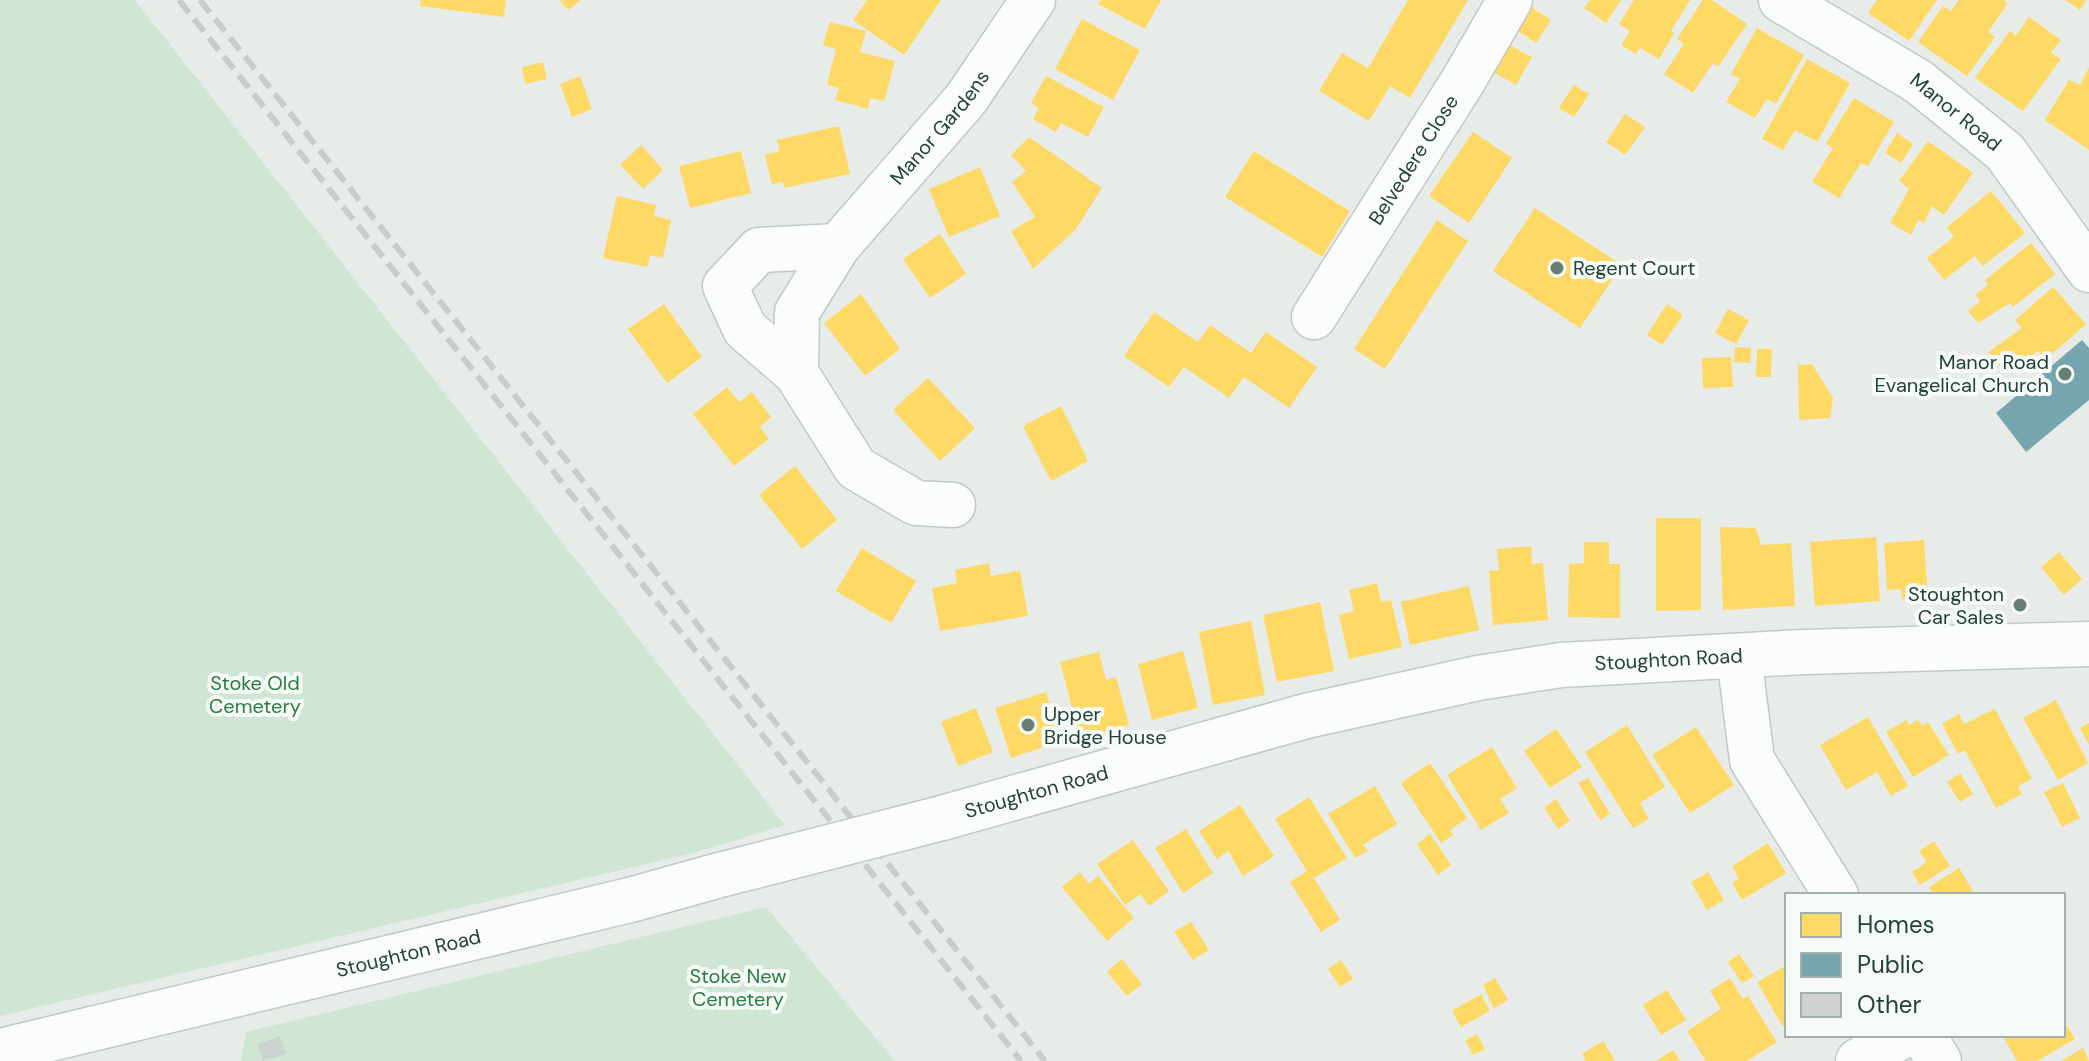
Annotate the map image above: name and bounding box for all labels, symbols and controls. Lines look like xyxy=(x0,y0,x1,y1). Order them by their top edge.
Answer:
street label: Manor Gardens xyxy=(884,65,995,190)
street label: Manor Road xyxy=(1905,67,2007,157)
street label: Belvedere Close xyxy=(1363,90,1464,230)
place label: Regent Court xyxy=(1573,255,1695,281)
marker: Regent Court xyxy=(1548,259,1566,277)
place label: Manor Road Evangelical Church xyxy=(1875,349,2049,398)
marker: Manor Road Evangelical Church xyxy=(2056,365,2074,383)
place label: Stoughton Car Sales xyxy=(1908,581,2004,630)
marker: Stoughton Car Sales xyxy=(2011,596,2029,614)
street label: Stoughton Road xyxy=(1594,642,1743,676)
park label: Stoke Old Cemetery xyxy=(209,670,301,719)
place label: Upper Bridge House xyxy=(1044,701,1167,750)
marker: Upper Bridge House xyxy=(1019,716,1037,734)
street label: Stoughton Road xyxy=(962,759,1111,824)
legend xyxy=(1785,893,2065,1037)
text: Homes xyxy=(1857,909,1935,940)
street label: Stoughton Road xyxy=(333,923,483,983)
text: Public xyxy=(1857,949,1925,980)
park label: Stoke New Cemetery xyxy=(689,963,787,1012)
text: Other xyxy=(1857,989,1921,1020)

